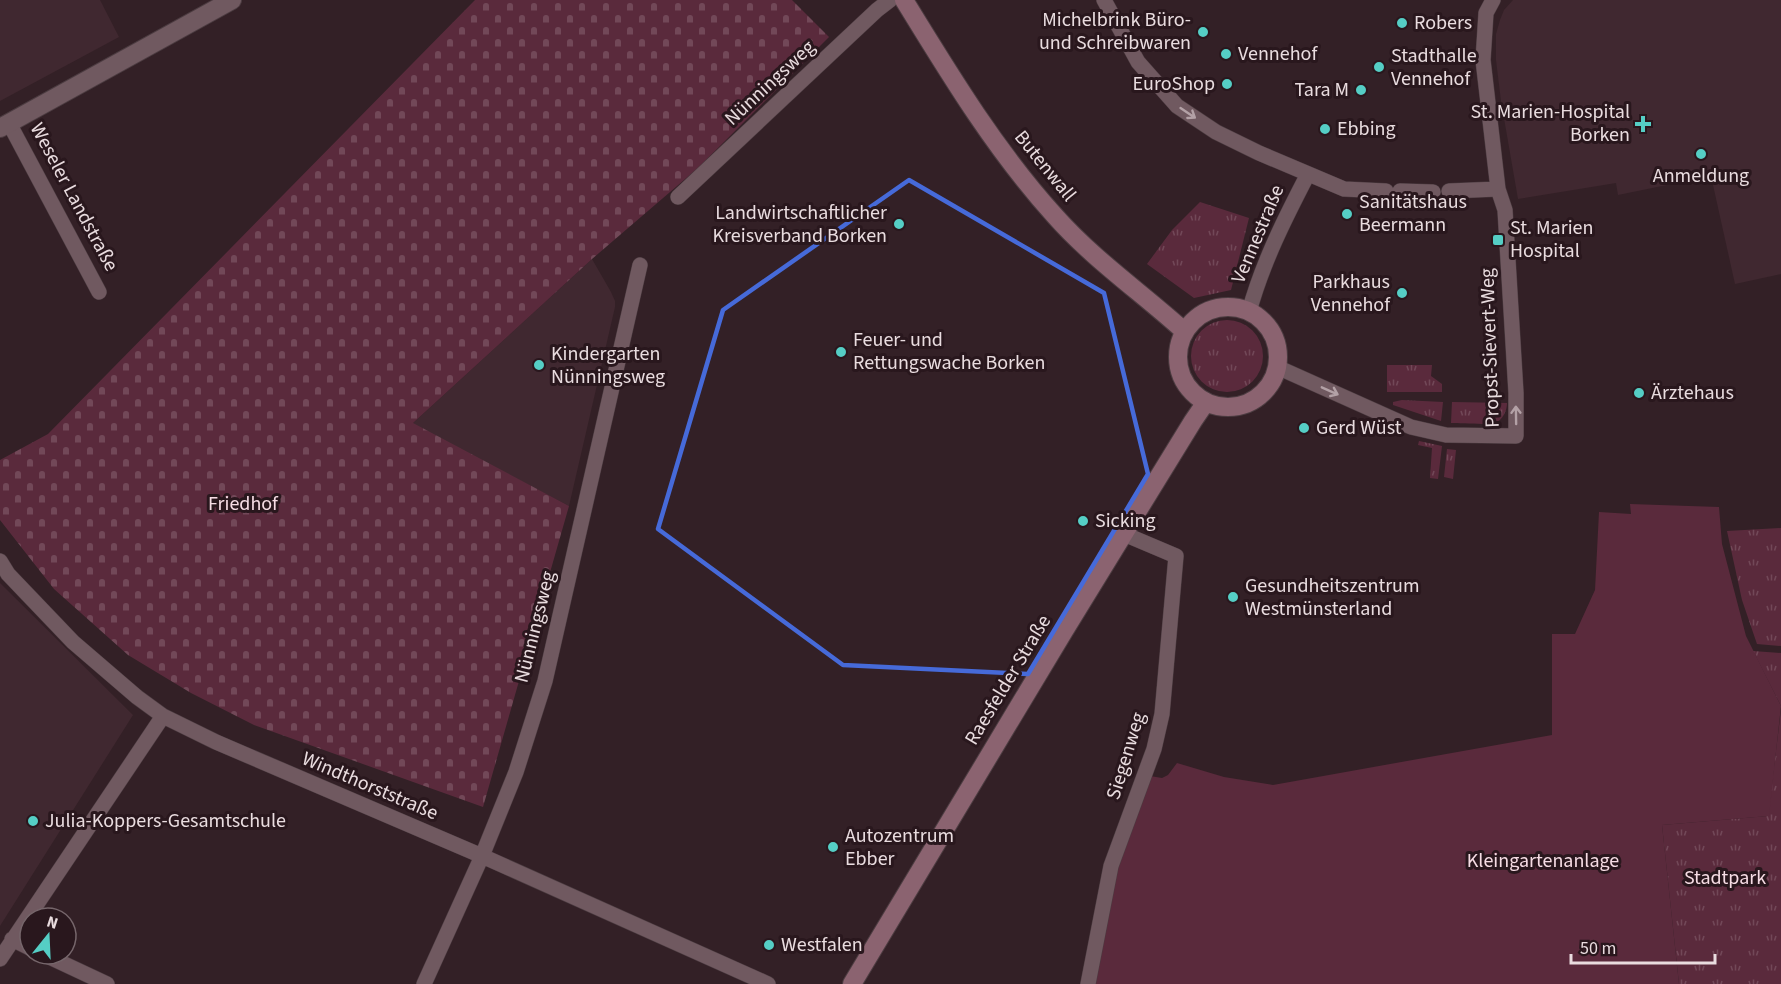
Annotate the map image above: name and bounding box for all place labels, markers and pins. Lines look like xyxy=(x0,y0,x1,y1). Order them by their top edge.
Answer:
place label: Michelbrink Büro- und Schreibwaren xyxy=(1039,6,1191,57)
place label: Robers xyxy=(1414,9,1472,37)
marker: Robers xyxy=(1395,16,1409,30)
marker: Michelbrink Büro- und Schreibwaren xyxy=(1196,25,1210,39)
place label: Vennehof xyxy=(1238,40,1318,68)
place label: Stadthalle Vennehof xyxy=(1391,42,1477,93)
marker: Vennehof xyxy=(1219,47,1233,61)
marker: Stadthalle Vennehof xyxy=(1372,60,1386,74)
place label: EuroShop xyxy=(1133,70,1215,98)
place label: Tara M xyxy=(1295,76,1349,104)
marker: EuroShop xyxy=(1220,77,1234,91)
marker: Tara M xyxy=(1354,83,1368,97)
place label: St. Marien-Hospital Borken xyxy=(1471,98,1630,149)
place label: Ebbing xyxy=(1337,115,1396,143)
marker: St. Marien-Hospital Borken xyxy=(1634,115,1652,133)
marker: Ebbing xyxy=(1318,122,1332,136)
marker: Anmeldung xyxy=(1694,147,1708,161)
place label: Anmeldung xyxy=(1653,162,1749,190)
place label: Sanitätshaus Beermann xyxy=(1359,188,1467,239)
place label: Landwirtschaftlicher Kreisverband Borken xyxy=(712,199,887,250)
marker: Sanitätshaus Beermann xyxy=(1340,207,1354,221)
place label: St. Marien Hospital xyxy=(1510,214,1593,265)
marker: Landwirtschaftlicher Kreisverband Borken xyxy=(892,217,906,231)
marker: St. Marien Hospital xyxy=(1491,233,1505,247)
place label: Parkhaus Vennehof xyxy=(1311,268,1391,319)
marker: Parkhaus Vennehof xyxy=(1395,286,1409,300)
place label: Feuer- und Rettungswache Borken xyxy=(853,326,1045,377)
place label: Kindergarten Nünningsweg xyxy=(551,340,665,391)
marker: Feuer- und Rettungswache Borken xyxy=(834,345,848,359)
marker: Kindergarten Nünningsweg xyxy=(532,358,546,372)
place label: Ärztehaus xyxy=(1651,379,1734,407)
marker: Ärztehaus xyxy=(1632,386,1646,400)
place label: Gerd Wüst xyxy=(1316,414,1402,442)
marker: Gerd Wüst xyxy=(1297,421,1311,435)
place label: Sicking xyxy=(1095,507,1156,535)
marker: Sicking xyxy=(1076,514,1090,528)
place label: Gesundheitszentrum Westmünsterland xyxy=(1245,572,1420,623)
marker: Gesundheitszentrum Westmünsterland xyxy=(1226,590,1240,604)
place label: Julia-Koppers-Gesamtschule xyxy=(45,807,286,835)
marker: Julia-Koppers-Gesamtschule xyxy=(26,814,40,828)
place label: Autozentrum Ebber xyxy=(845,822,954,873)
marker: Autozentrum Ebber xyxy=(826,840,840,854)
place label: Westfalen xyxy=(781,931,863,959)
marker: Westfalen xyxy=(762,938,776,952)

